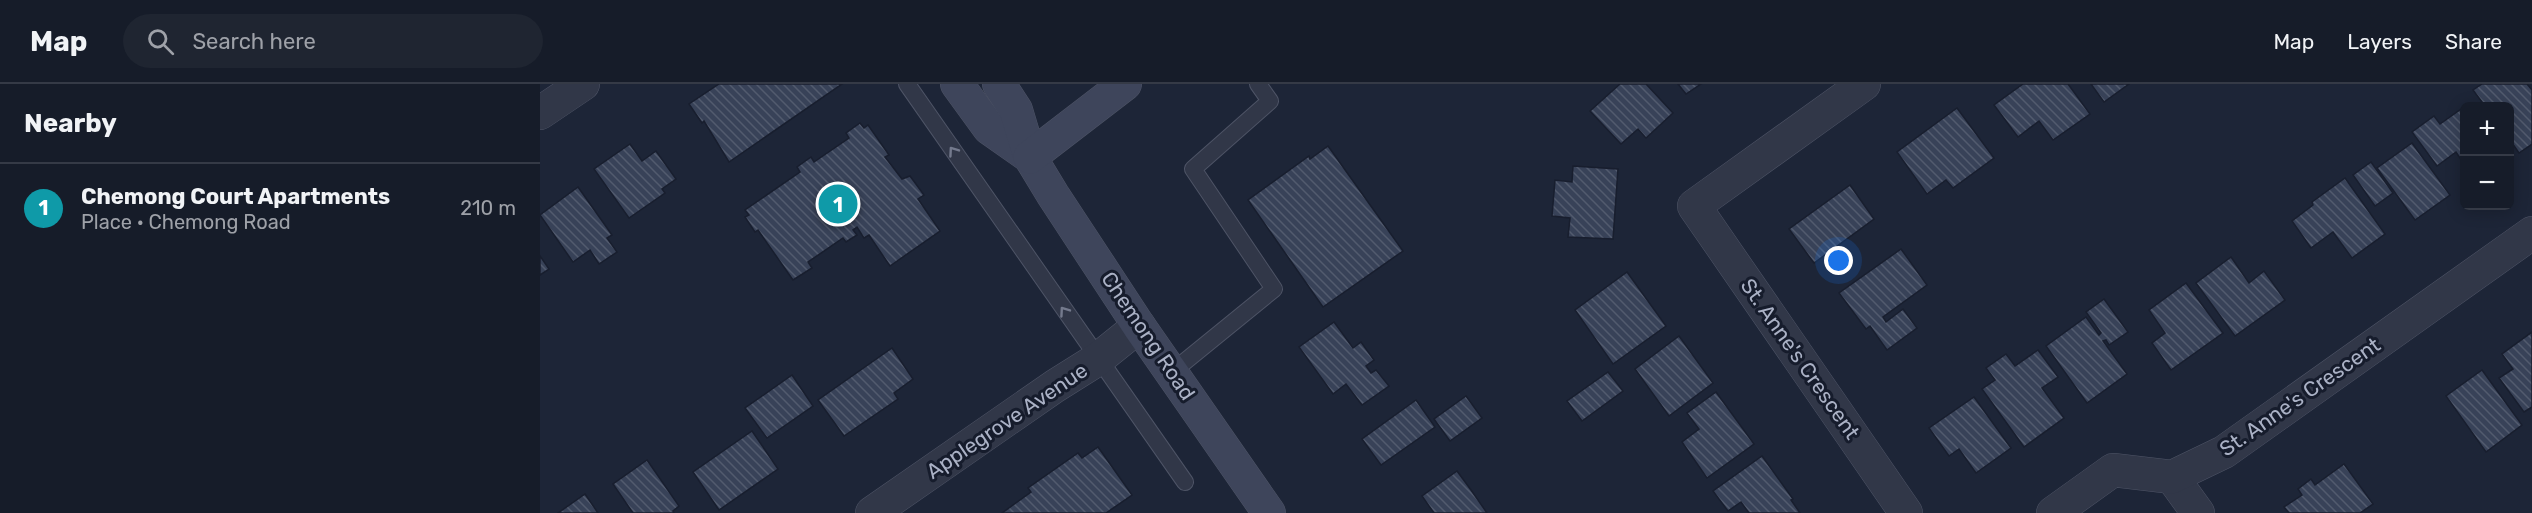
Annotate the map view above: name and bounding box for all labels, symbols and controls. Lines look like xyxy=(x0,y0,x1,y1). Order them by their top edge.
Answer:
search box xyxy=(123,14,543,68)
text: Map xyxy=(30,25,87,58)
icon: search xyxy=(144,25,177,58)
text: Search here xyxy=(192,28,316,55)
text: Map xyxy=(2273,29,2314,54)
text: Layers xyxy=(2347,29,2412,54)
text: Share xyxy=(2445,29,2502,54)
map controls xyxy=(2460,102,2514,210)
button: + xyxy=(2460,102,2514,156)
text: Nearby xyxy=(24,108,117,139)
one-way arrow xyxy=(949,146,960,157)
button: − xyxy=(2460,156,2514,210)
pin: 1 xyxy=(818,182,858,226)
text: Chemong Court Apartments xyxy=(81,183,390,210)
text: 1 xyxy=(39,196,48,220)
text: 210 m xyxy=(460,196,516,220)
text: Place · Chemong Road xyxy=(81,210,291,234)
your location xyxy=(1824,246,1853,275)
street label: Chemong Road xyxy=(1096,267,1201,405)
street label: St. Anne's Crescent xyxy=(1736,274,1865,444)
one-way arrow xyxy=(1060,307,1071,318)
street label: St. Anne's Crescent xyxy=(2215,332,2385,461)
street label: Applegrove Avenue xyxy=(921,357,1092,484)

